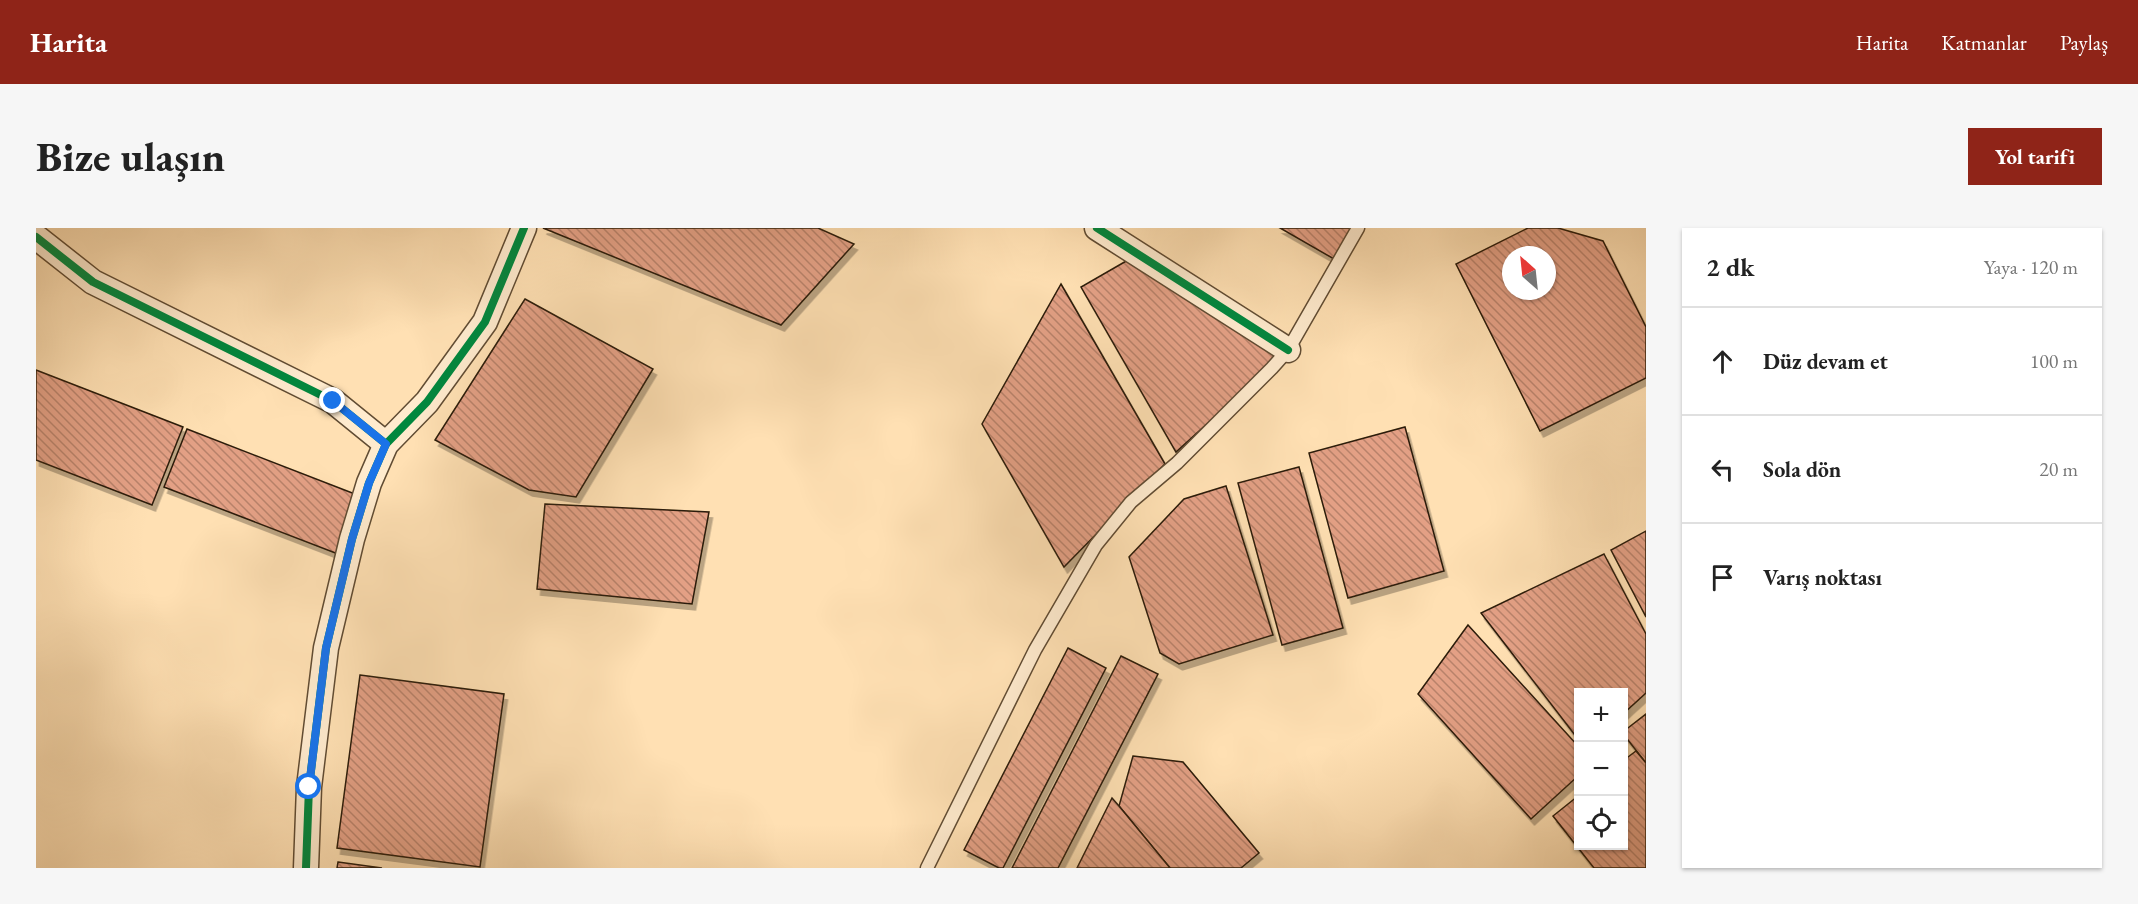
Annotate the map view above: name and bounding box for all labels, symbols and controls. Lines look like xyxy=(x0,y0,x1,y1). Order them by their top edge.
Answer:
text: Harita xyxy=(30,24,107,60)
text: Harita xyxy=(1856,29,1908,56)
text: Katmanlar xyxy=(1941,29,2027,56)
text: Paylaş xyxy=(2060,29,2108,56)
button: Yol tarifi xyxy=(1968,128,2102,185)
text: Bize ulaşın xyxy=(36,129,225,184)
north arrow xyxy=(1502,246,1556,300)
text: 2 dk xyxy=(1706,250,1755,284)
text: Yaya · 120 m xyxy=(1984,254,2078,280)
icon: ahead xyxy=(1706,345,1739,378)
text: Düz devam et xyxy=(1763,347,1888,376)
text: 100 m xyxy=(2030,348,2078,374)
route end xyxy=(319,387,345,413)
icon: left xyxy=(1706,453,1739,486)
text: Sola dön xyxy=(1763,455,1841,484)
text: 20 m xyxy=(2039,456,2078,482)
icon: arrive xyxy=(1706,561,1739,594)
text: Varış noktası xyxy=(1763,563,1882,592)
map controls xyxy=(1574,688,1628,850)
button: + xyxy=(1574,688,1628,742)
button: − xyxy=(1574,742,1628,796)
route start xyxy=(295,773,321,799)
button: locate xyxy=(1574,796,1628,850)

